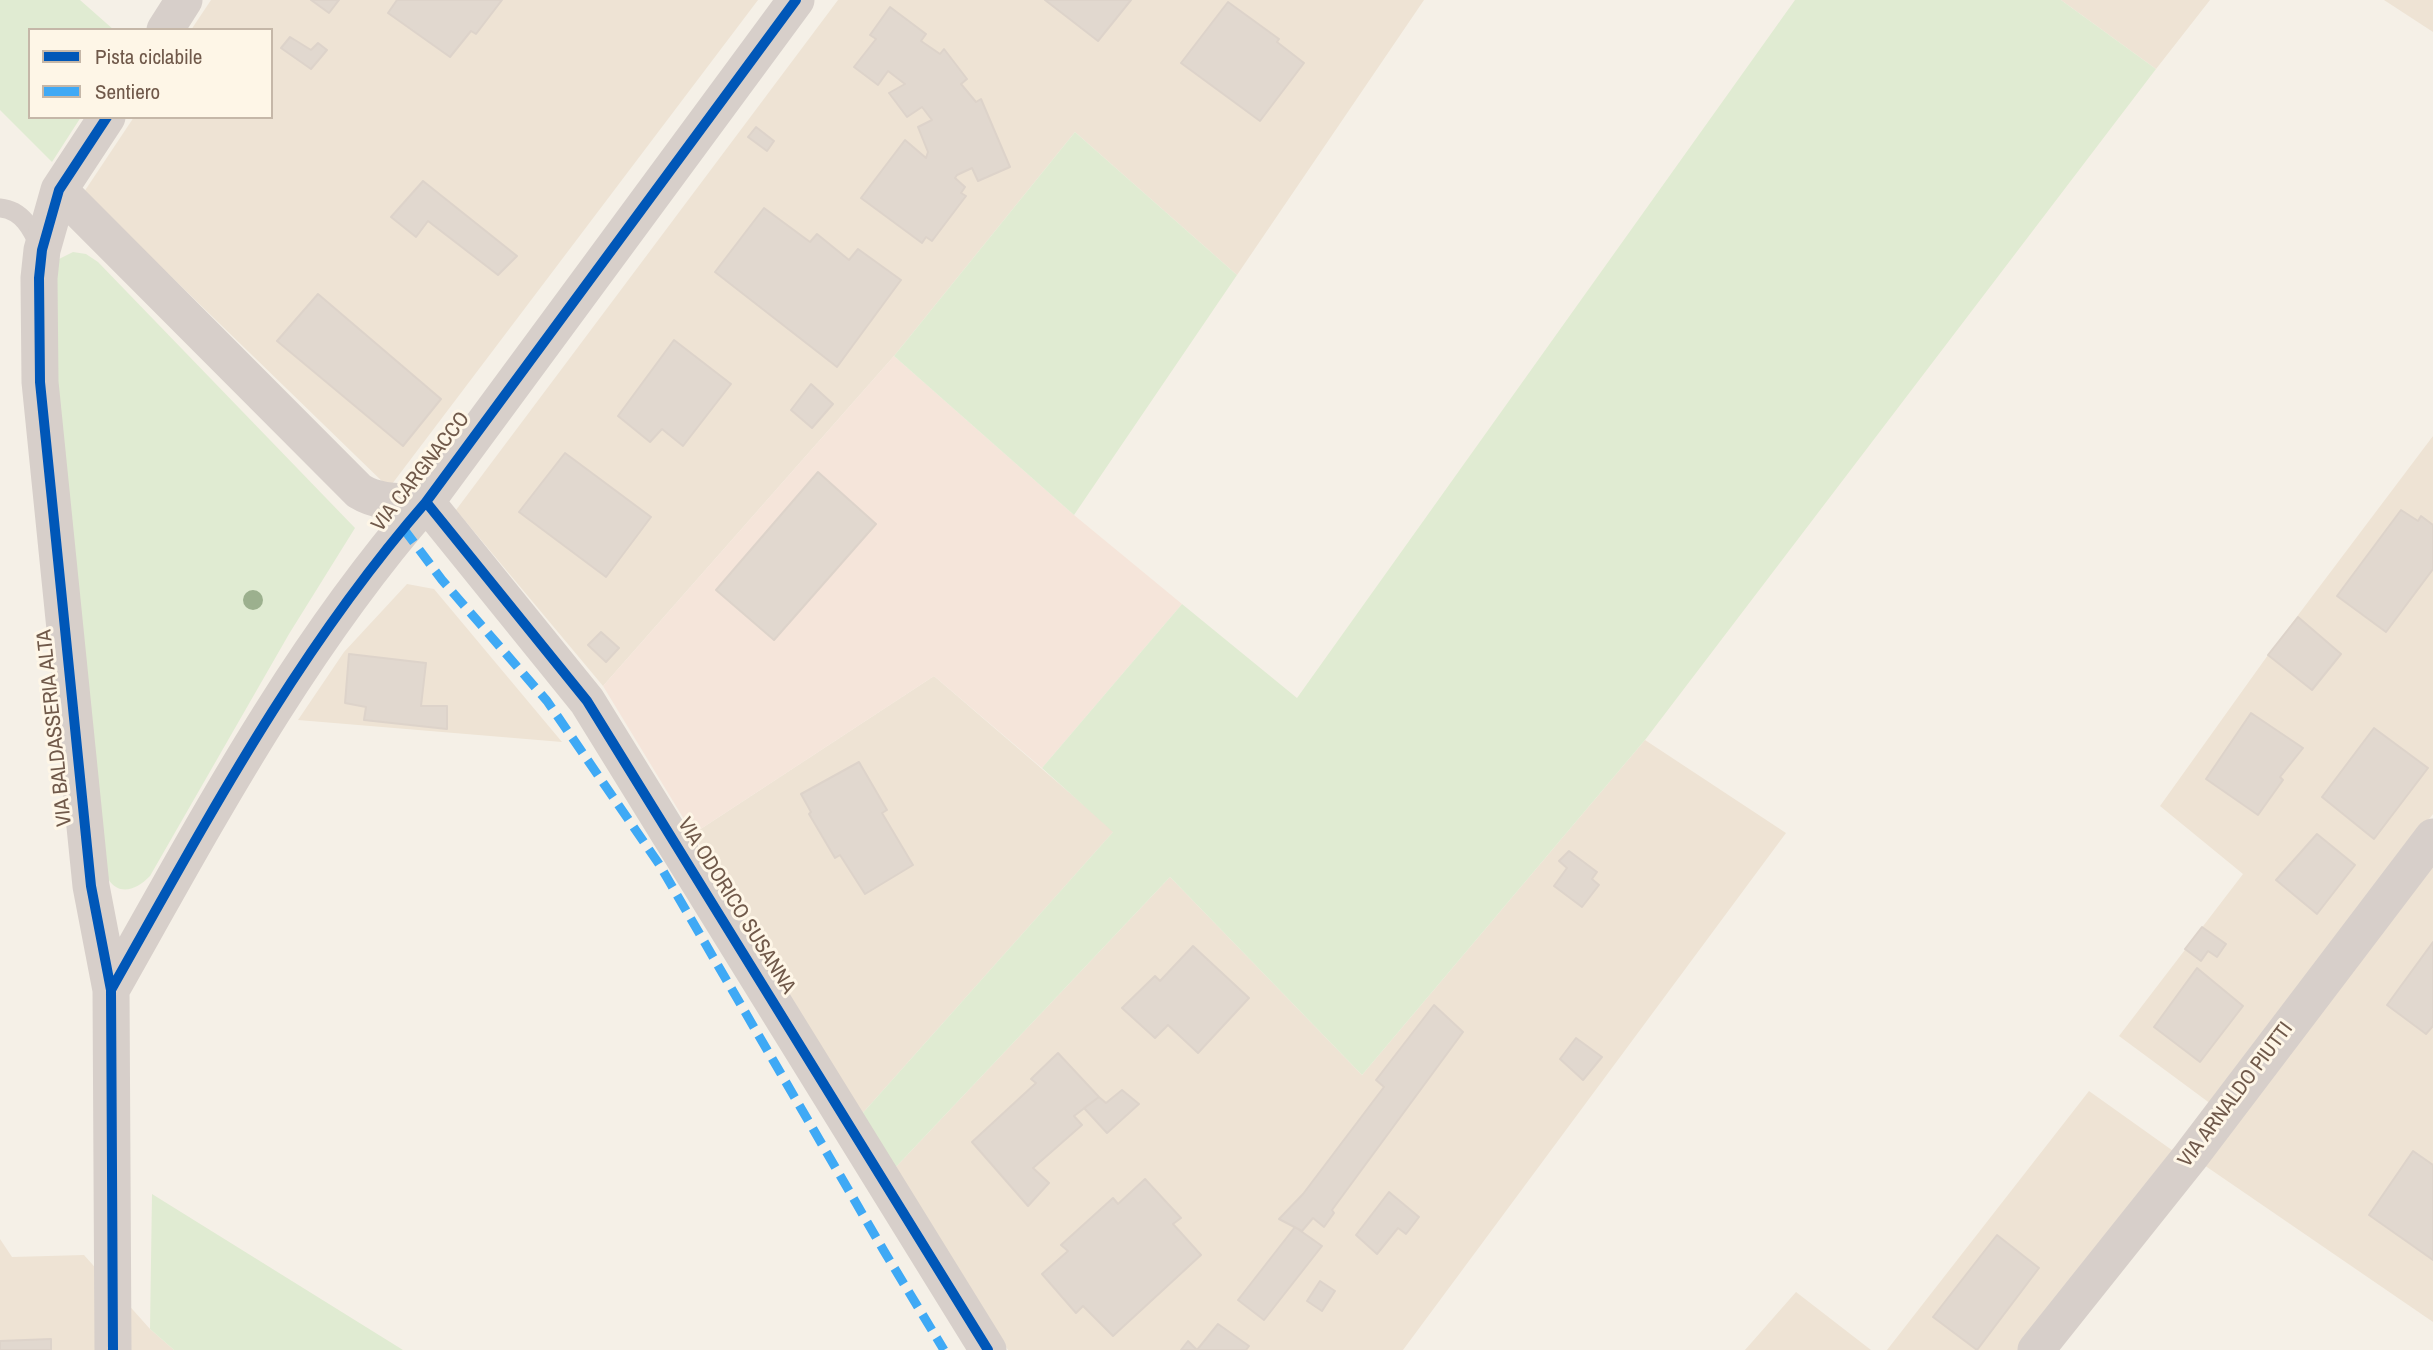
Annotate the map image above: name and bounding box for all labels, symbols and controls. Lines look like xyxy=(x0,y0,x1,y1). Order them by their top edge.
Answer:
legend xyxy=(28,28,273,119)
text: Pista ciclabile xyxy=(95,42,202,71)
text: Sentiero xyxy=(95,77,160,106)
street label: VIA CARGNACCO xyxy=(367,407,475,537)
street label: VIA BALDASSERIA ALTA xyxy=(32,628,78,828)
street label: VIA ODORICO SUSANNA xyxy=(672,813,800,999)
street label: VIA ARNALDO PIUTTI xyxy=(2173,1017,2299,1173)

